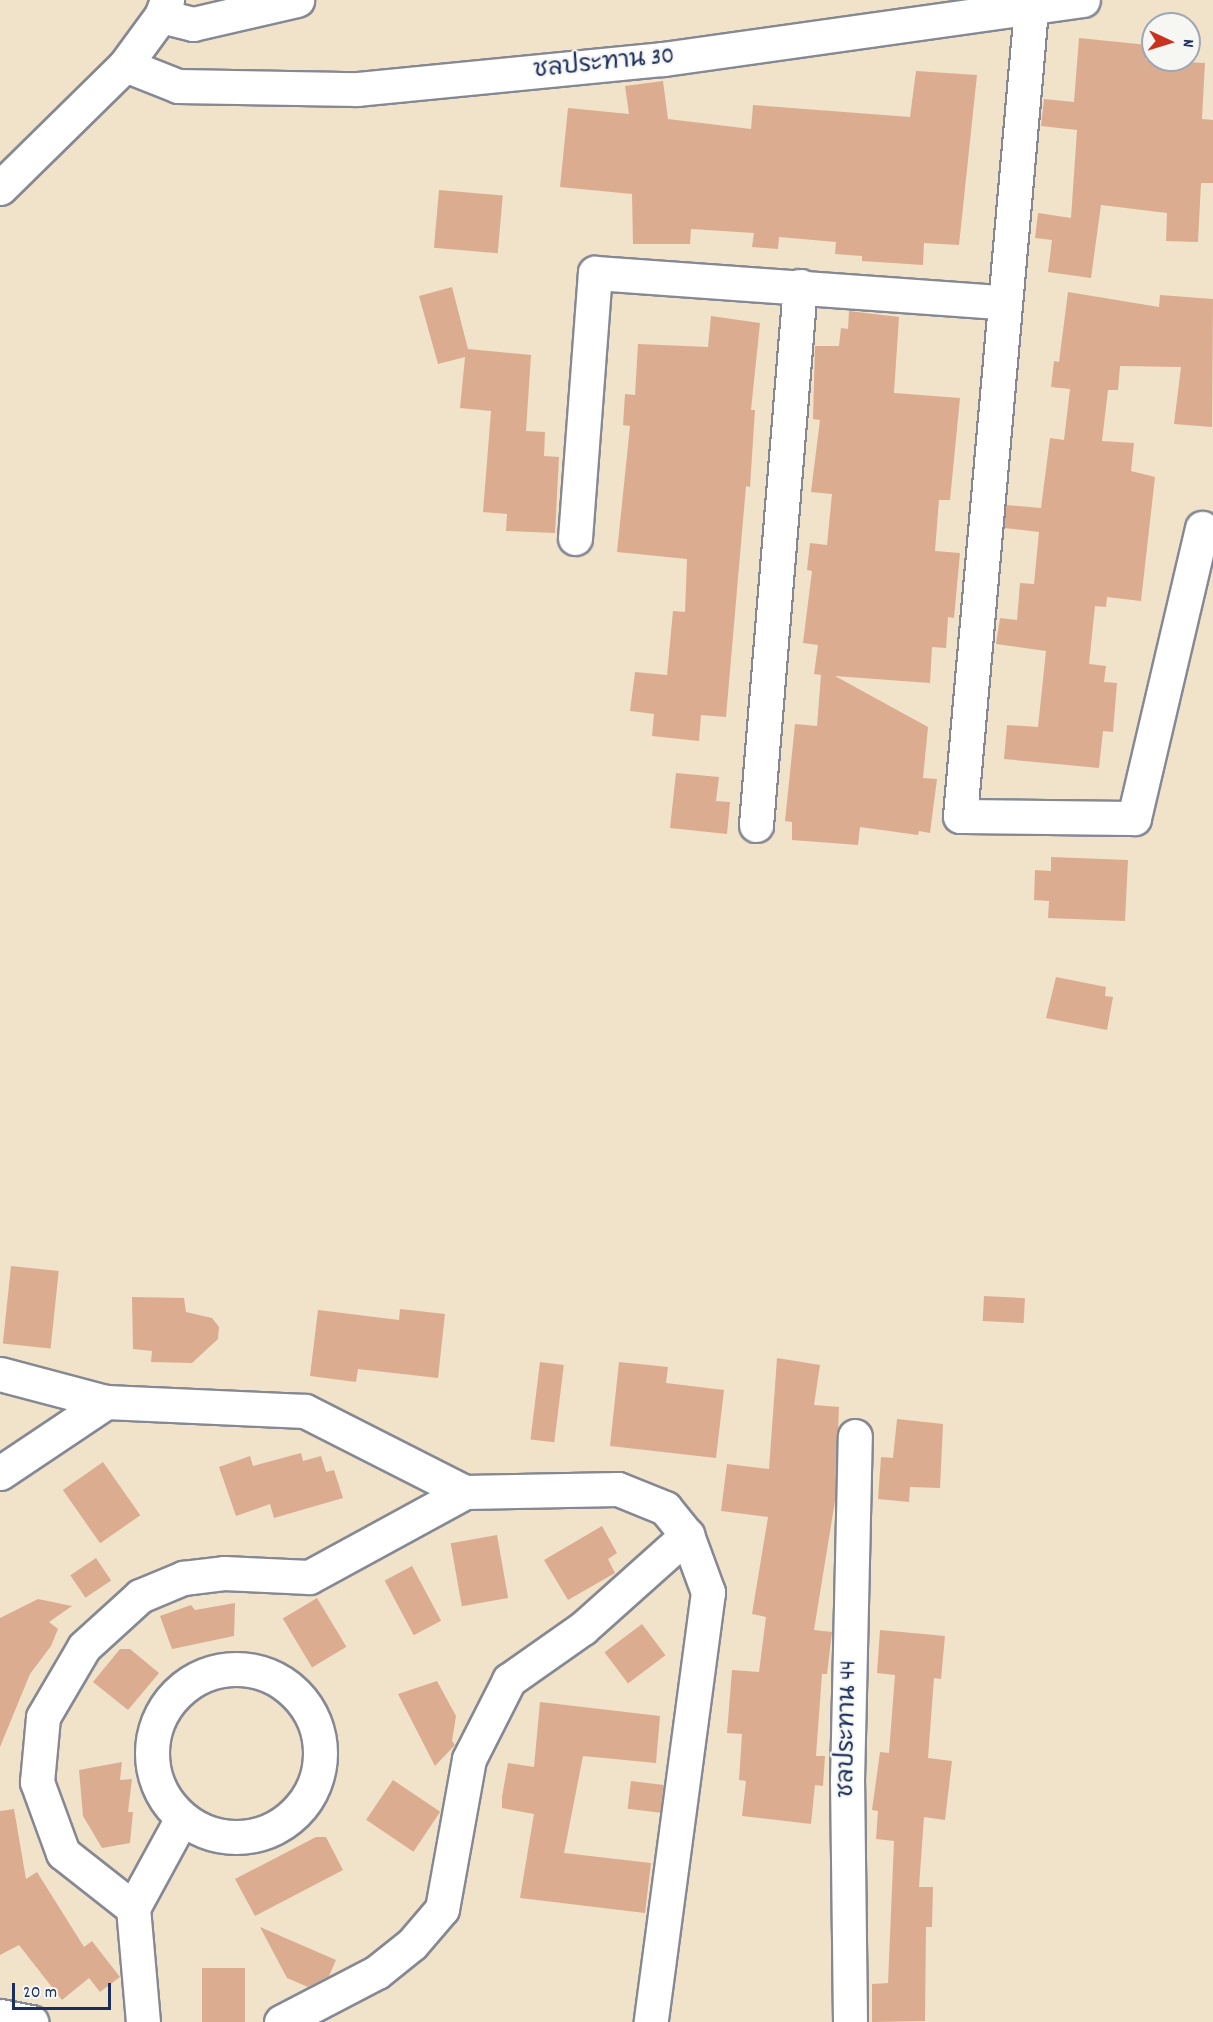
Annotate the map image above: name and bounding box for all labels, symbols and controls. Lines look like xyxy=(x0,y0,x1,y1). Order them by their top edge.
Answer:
north arrow xyxy=(1141,12,1201,72)
text: N xyxy=(1176,38,1199,48)
street label: ชลประทาน 30 xyxy=(532,43,676,87)
street label: ชลประทาน 44 xyxy=(833,1660,865,1798)
scale bar xyxy=(15,1971,114,2009)
text: 20 m xyxy=(23,1981,57,2006)

